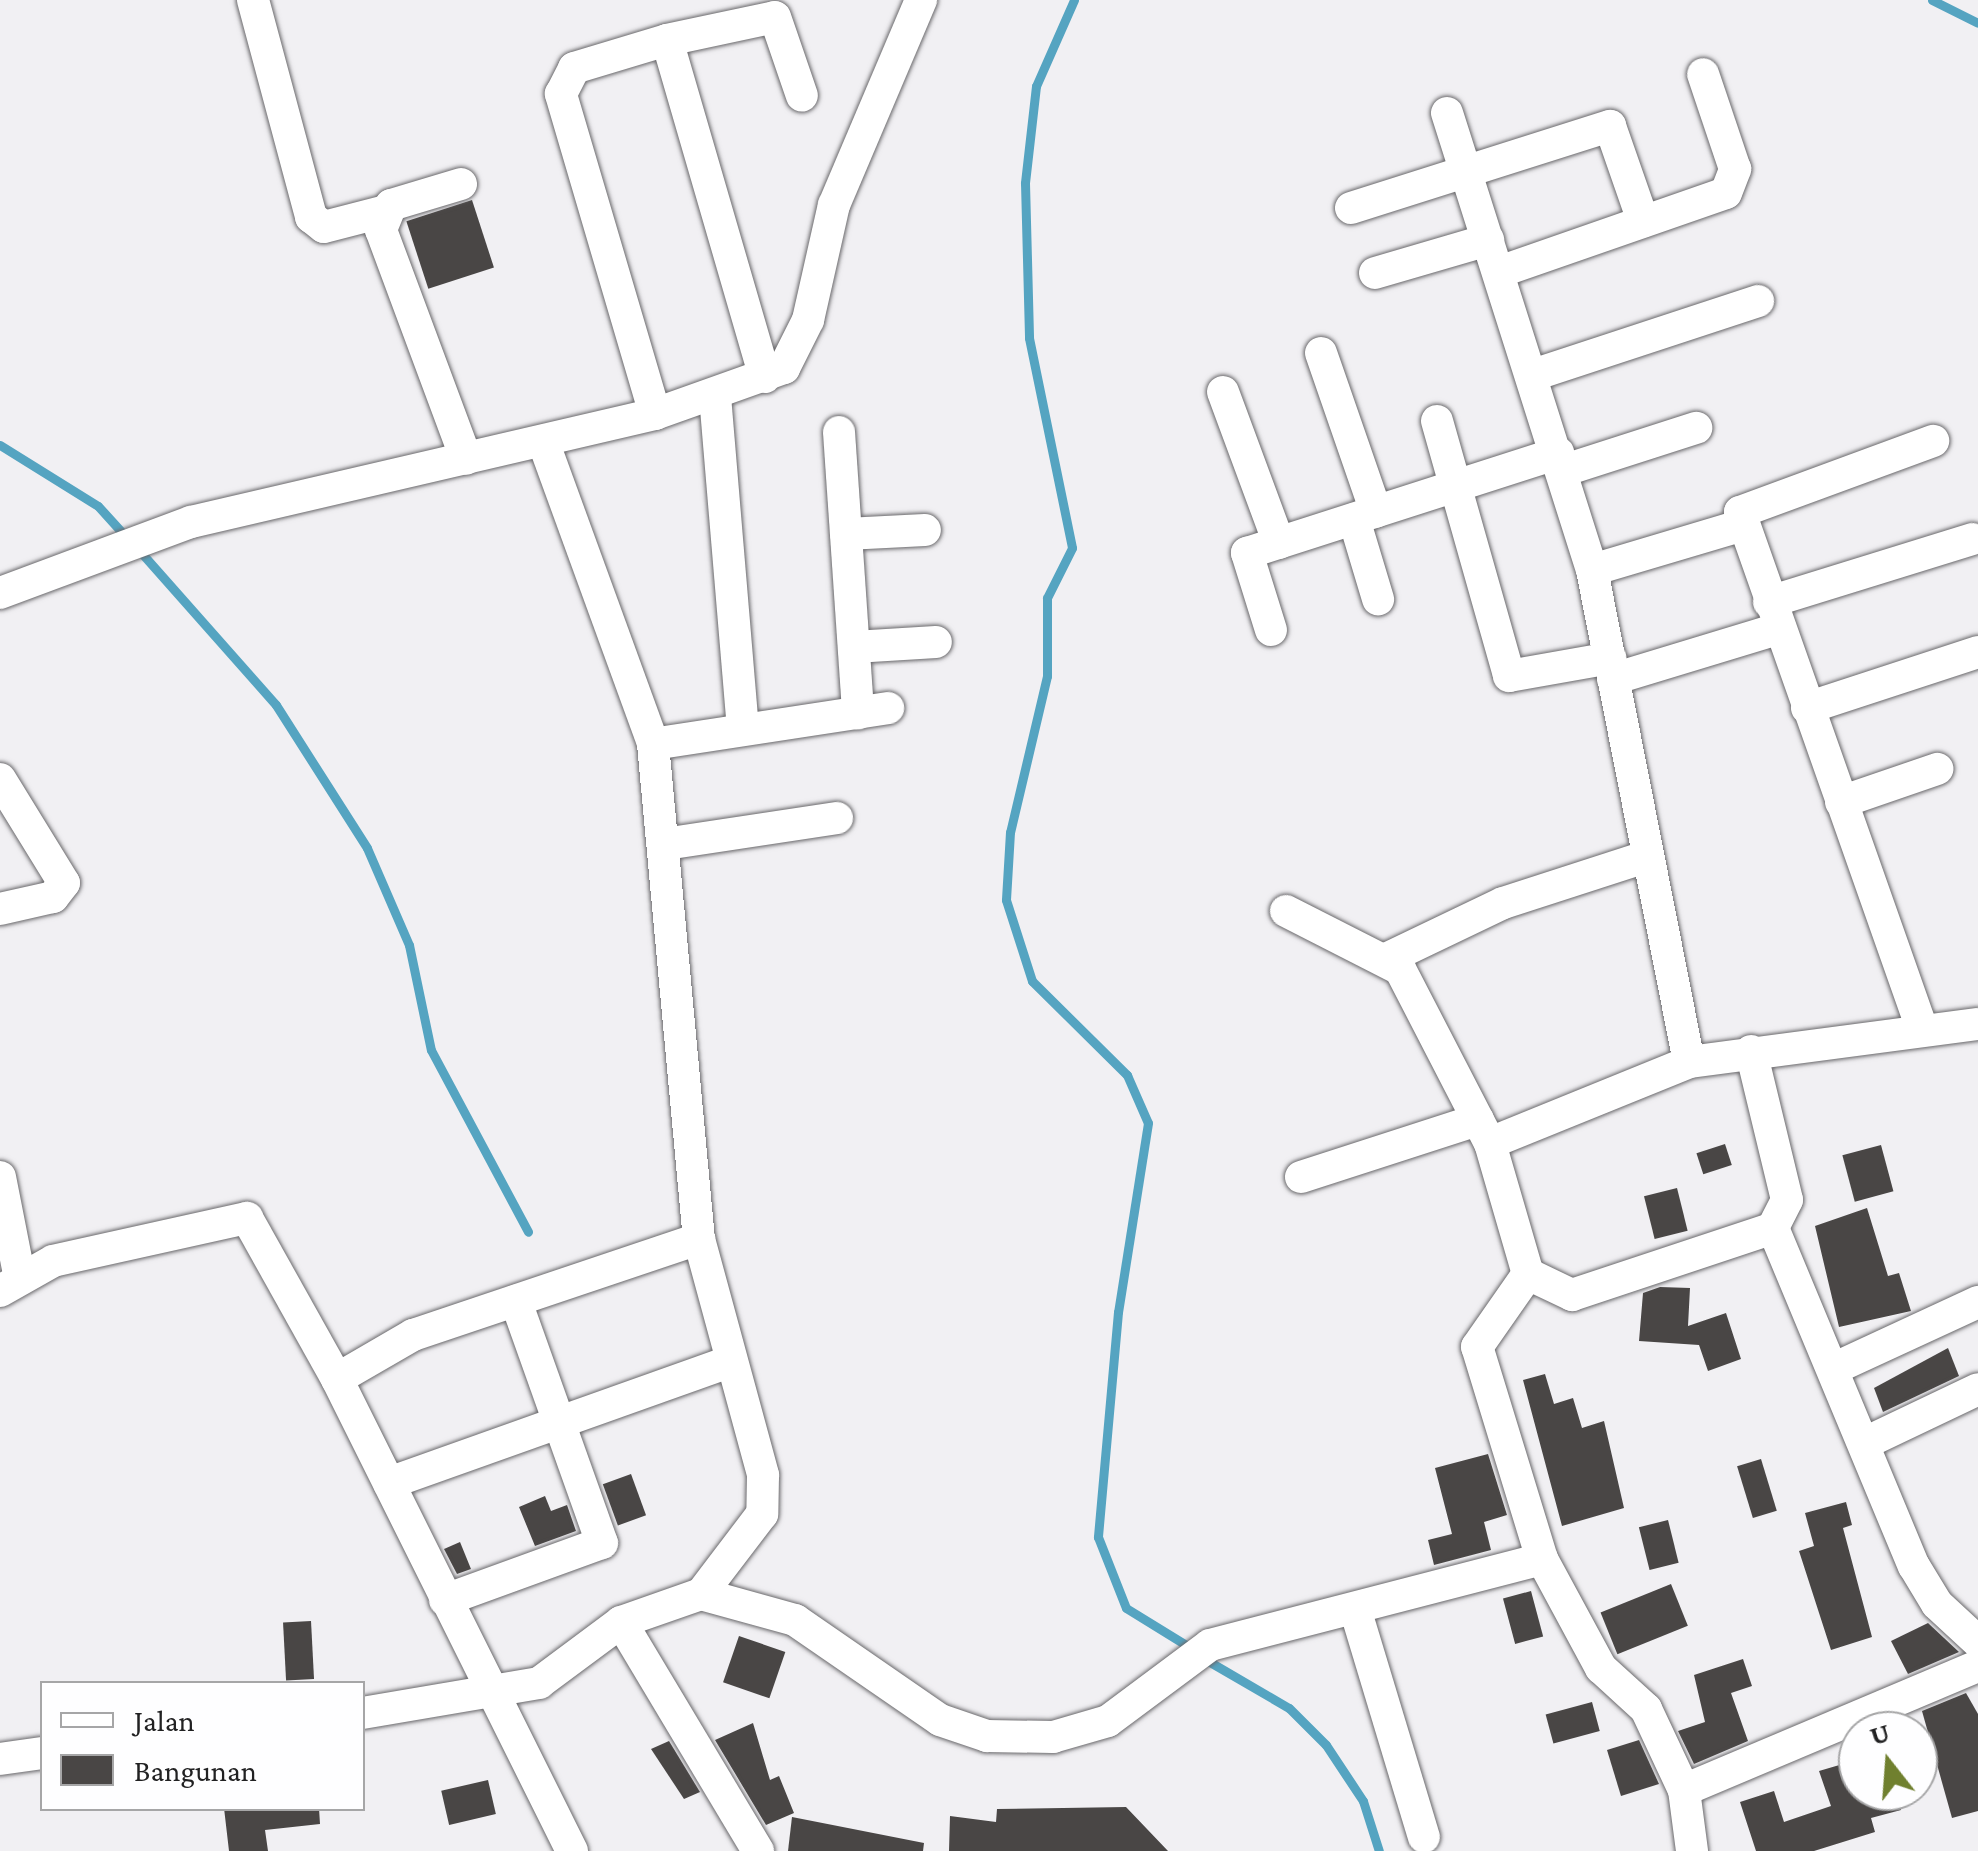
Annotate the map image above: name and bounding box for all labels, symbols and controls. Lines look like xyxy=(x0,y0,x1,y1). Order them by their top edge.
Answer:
legend xyxy=(40,1681,365,1811)
text: Jalan xyxy=(134,1704,195,1737)
north arrow xyxy=(1838,1711,1938,1811)
text: U xyxy=(1866,1716,1893,1751)
text: Bangunan xyxy=(134,1754,257,1787)

